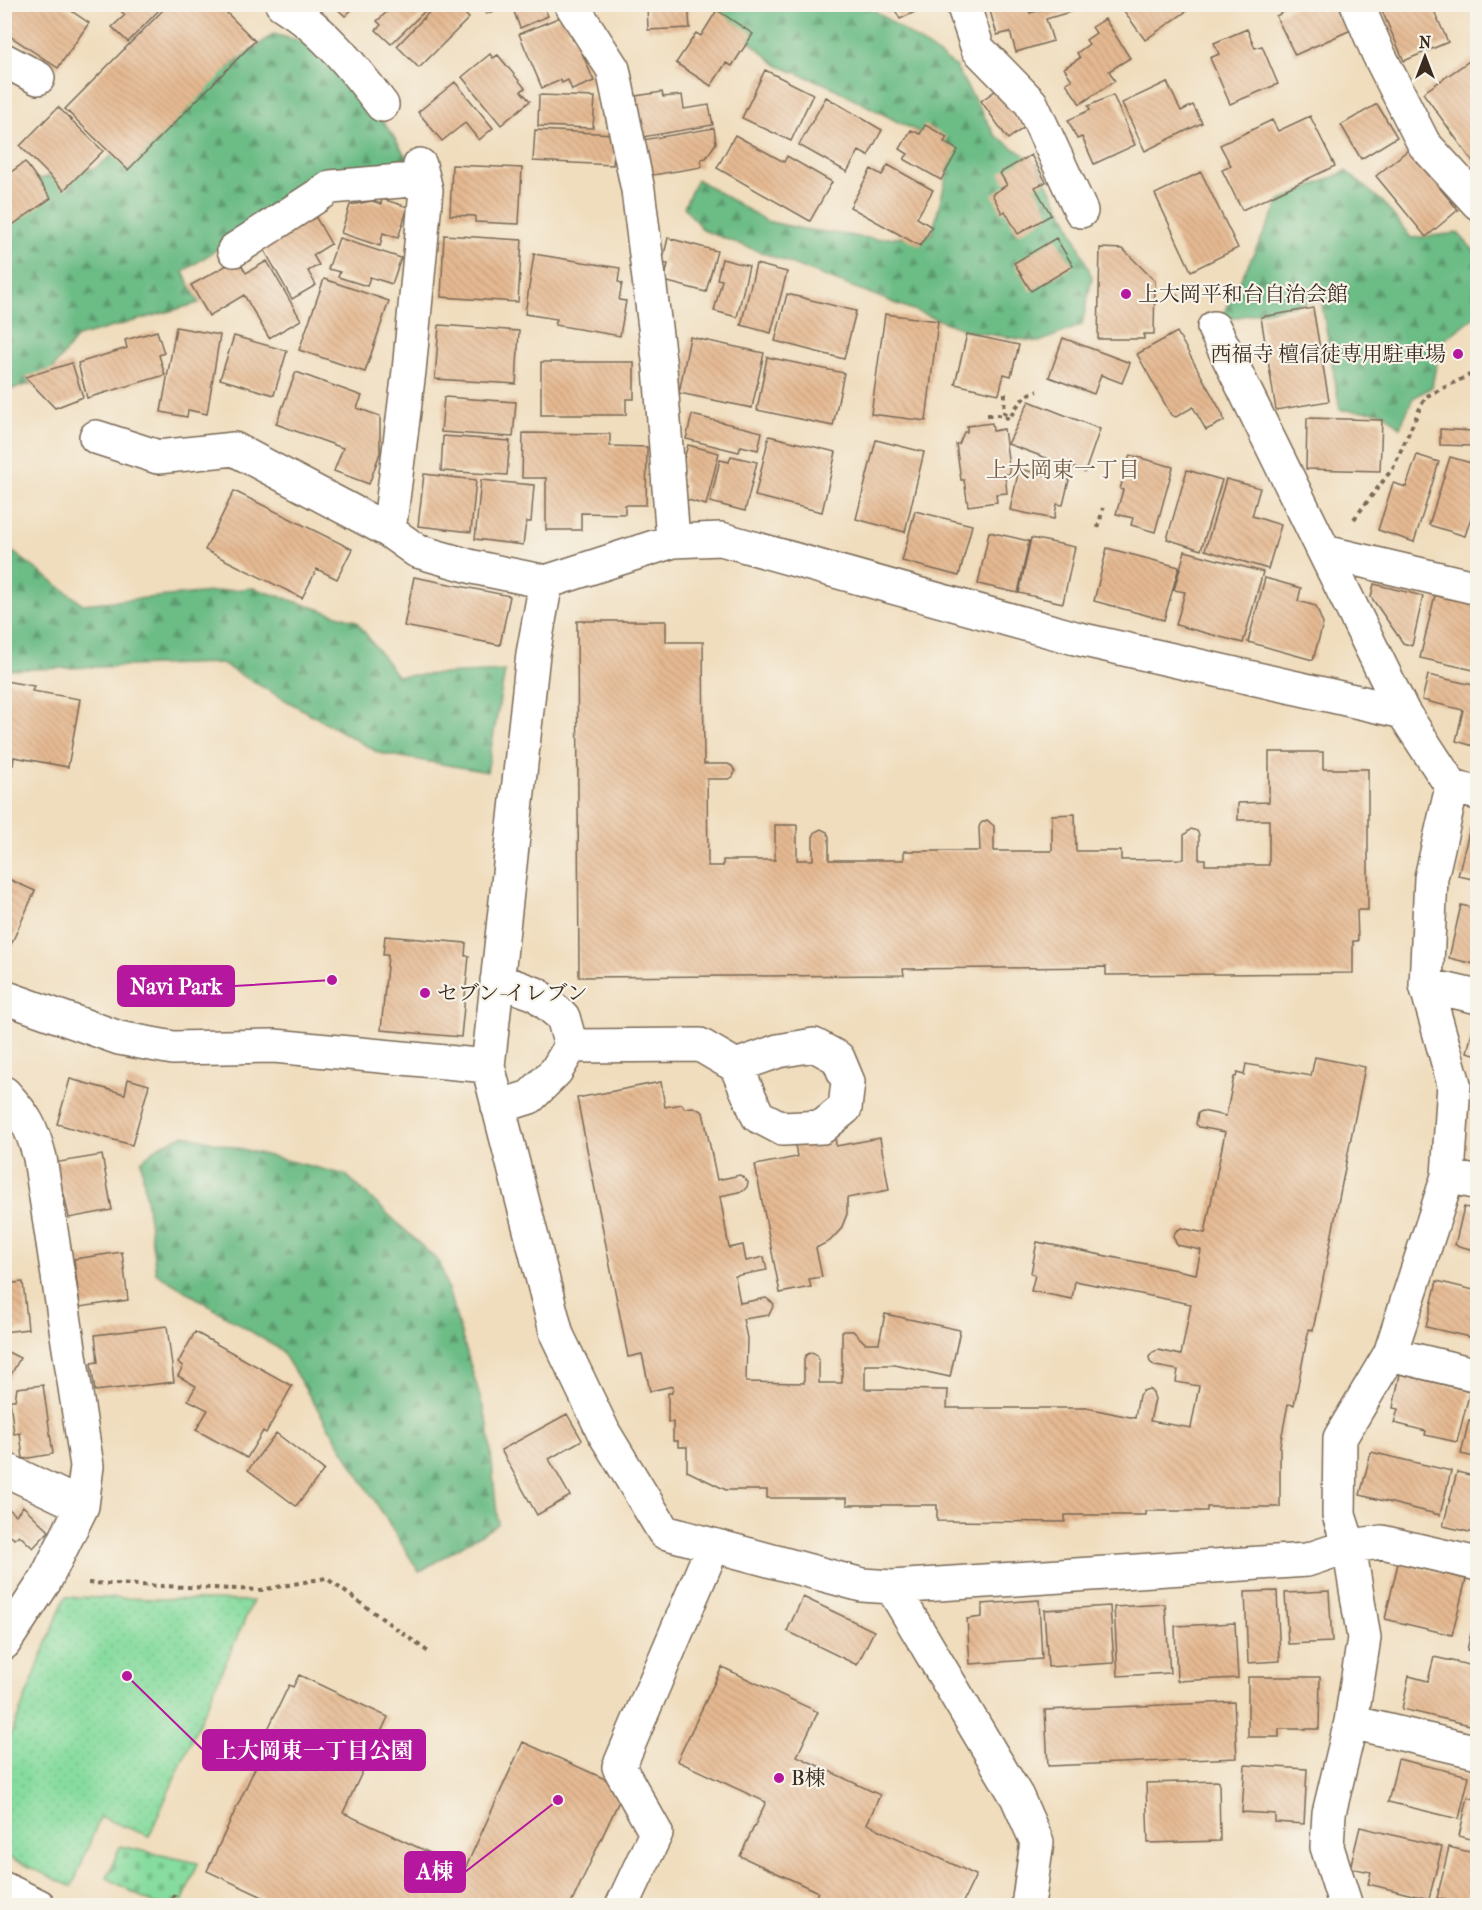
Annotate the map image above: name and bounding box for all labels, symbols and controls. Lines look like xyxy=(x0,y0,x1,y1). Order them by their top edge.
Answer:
north arrow xyxy=(1395,27,1455,87)
text: N xyxy=(1419,33,1432,52)
place label: 上大岡平和台自治会館 xyxy=(1138,282,1348,306)
marker: 上大岡平和台自治会館 xyxy=(1119,287,1133,301)
place label: 西福寺 檀信徒専用駐車場 xyxy=(1210,342,1446,366)
marker: 西福寺 檀信徒専用駐車場 xyxy=(1451,347,1465,361)
district label: 上大岡東一丁目 xyxy=(986,457,1140,483)
callout: Navi Park xyxy=(118,966,234,1006)
text: Navi Park xyxy=(130,974,223,1000)
place label: セブン-イレブン xyxy=(437,981,588,1005)
marker: セブン-イレブン xyxy=(418,986,432,1000)
callout: 上大岡東一丁目公園 xyxy=(203,1730,425,1770)
text: 上大岡東一丁目公園 xyxy=(215,1738,413,1764)
place label: B棟 xyxy=(791,1766,826,1790)
marker: B棟 xyxy=(772,1771,786,1785)
callout: A棟 xyxy=(405,1852,465,1892)
text: A棟 xyxy=(415,1859,453,1885)

